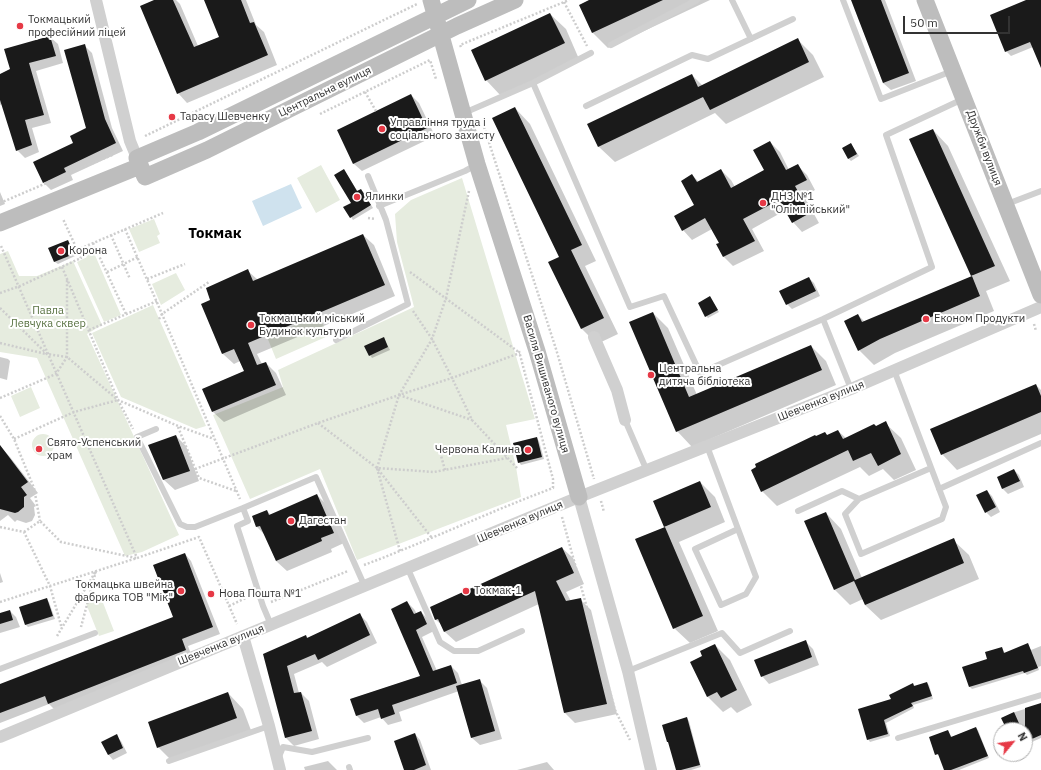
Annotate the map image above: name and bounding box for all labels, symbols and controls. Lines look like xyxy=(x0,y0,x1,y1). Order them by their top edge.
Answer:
scale bar xyxy=(905,8,1012,34)
place label: Токмацький професійний ліцей xyxy=(28,13,126,39)
text: 50 m xyxy=(910,15,938,30)
marker: Токмацький професійний ліцей xyxy=(15,21,25,31)
street label: Центральна вулиця xyxy=(277,64,373,120)
street label: Дружби вулиця xyxy=(963,108,1005,188)
place label: Тарасу Шевченку xyxy=(180,110,270,124)
marker: Тарасу Шевченку xyxy=(167,112,177,122)
place label: Управління труда і соціального захисту xyxy=(390,116,495,142)
marker: Управління труда і соціального захисту xyxy=(377,124,387,134)
place label: Ялинки xyxy=(365,190,404,204)
place label: ДНЗ №1 "Олімпійський" xyxy=(771,190,850,216)
marker: Ялинки xyxy=(352,192,362,202)
marker: ДНЗ №1 "Олімпійський" xyxy=(758,198,768,208)
district label: Токмак xyxy=(188,225,242,243)
place label: Корона xyxy=(69,244,107,258)
marker: Корона xyxy=(56,246,66,256)
park label: Павла Левчука сквер xyxy=(10,304,86,330)
place label: Токмацький міський Будинок культури xyxy=(259,312,365,338)
place label: Економ Продукти xyxy=(934,312,1025,326)
street label: Василя Вишиваного вулиця xyxy=(520,313,572,455)
marker: Економ Продукти xyxy=(921,314,931,324)
marker: Токмацький міський Будинок культури xyxy=(246,320,256,330)
place label: Центральна дитяча бібліотека xyxy=(659,362,750,388)
marker: Центральна дитяча бібліотека xyxy=(646,370,656,380)
street label: Шевченка вулиця xyxy=(776,378,866,424)
place label: Свято-Успенський храм xyxy=(47,436,141,462)
place label: Червона Калина xyxy=(435,443,520,457)
marker: Свято-Успенський храм xyxy=(34,444,44,454)
marker: Червона Калина xyxy=(523,445,533,455)
street label: Шевченка вулиця xyxy=(475,498,565,546)
place label: Дагестан xyxy=(299,514,346,528)
marker: Дагестан xyxy=(286,516,296,526)
place label: Токмацька швейна фабрика ТОВ "Мік" xyxy=(75,578,173,604)
place label: Токмак-1 xyxy=(474,584,522,598)
marker: Токмацька швейна фабрика ТОВ "Мік" xyxy=(176,586,186,596)
marker: Токмак-1 xyxy=(461,586,471,596)
place label: Нова Пошта №1 xyxy=(219,587,301,601)
marker: Нова Пошта №1 xyxy=(206,589,216,599)
street label: Шевченка вулиця xyxy=(176,622,266,668)
north arrow xyxy=(993,722,1033,762)
text: N xyxy=(1015,730,1031,744)

